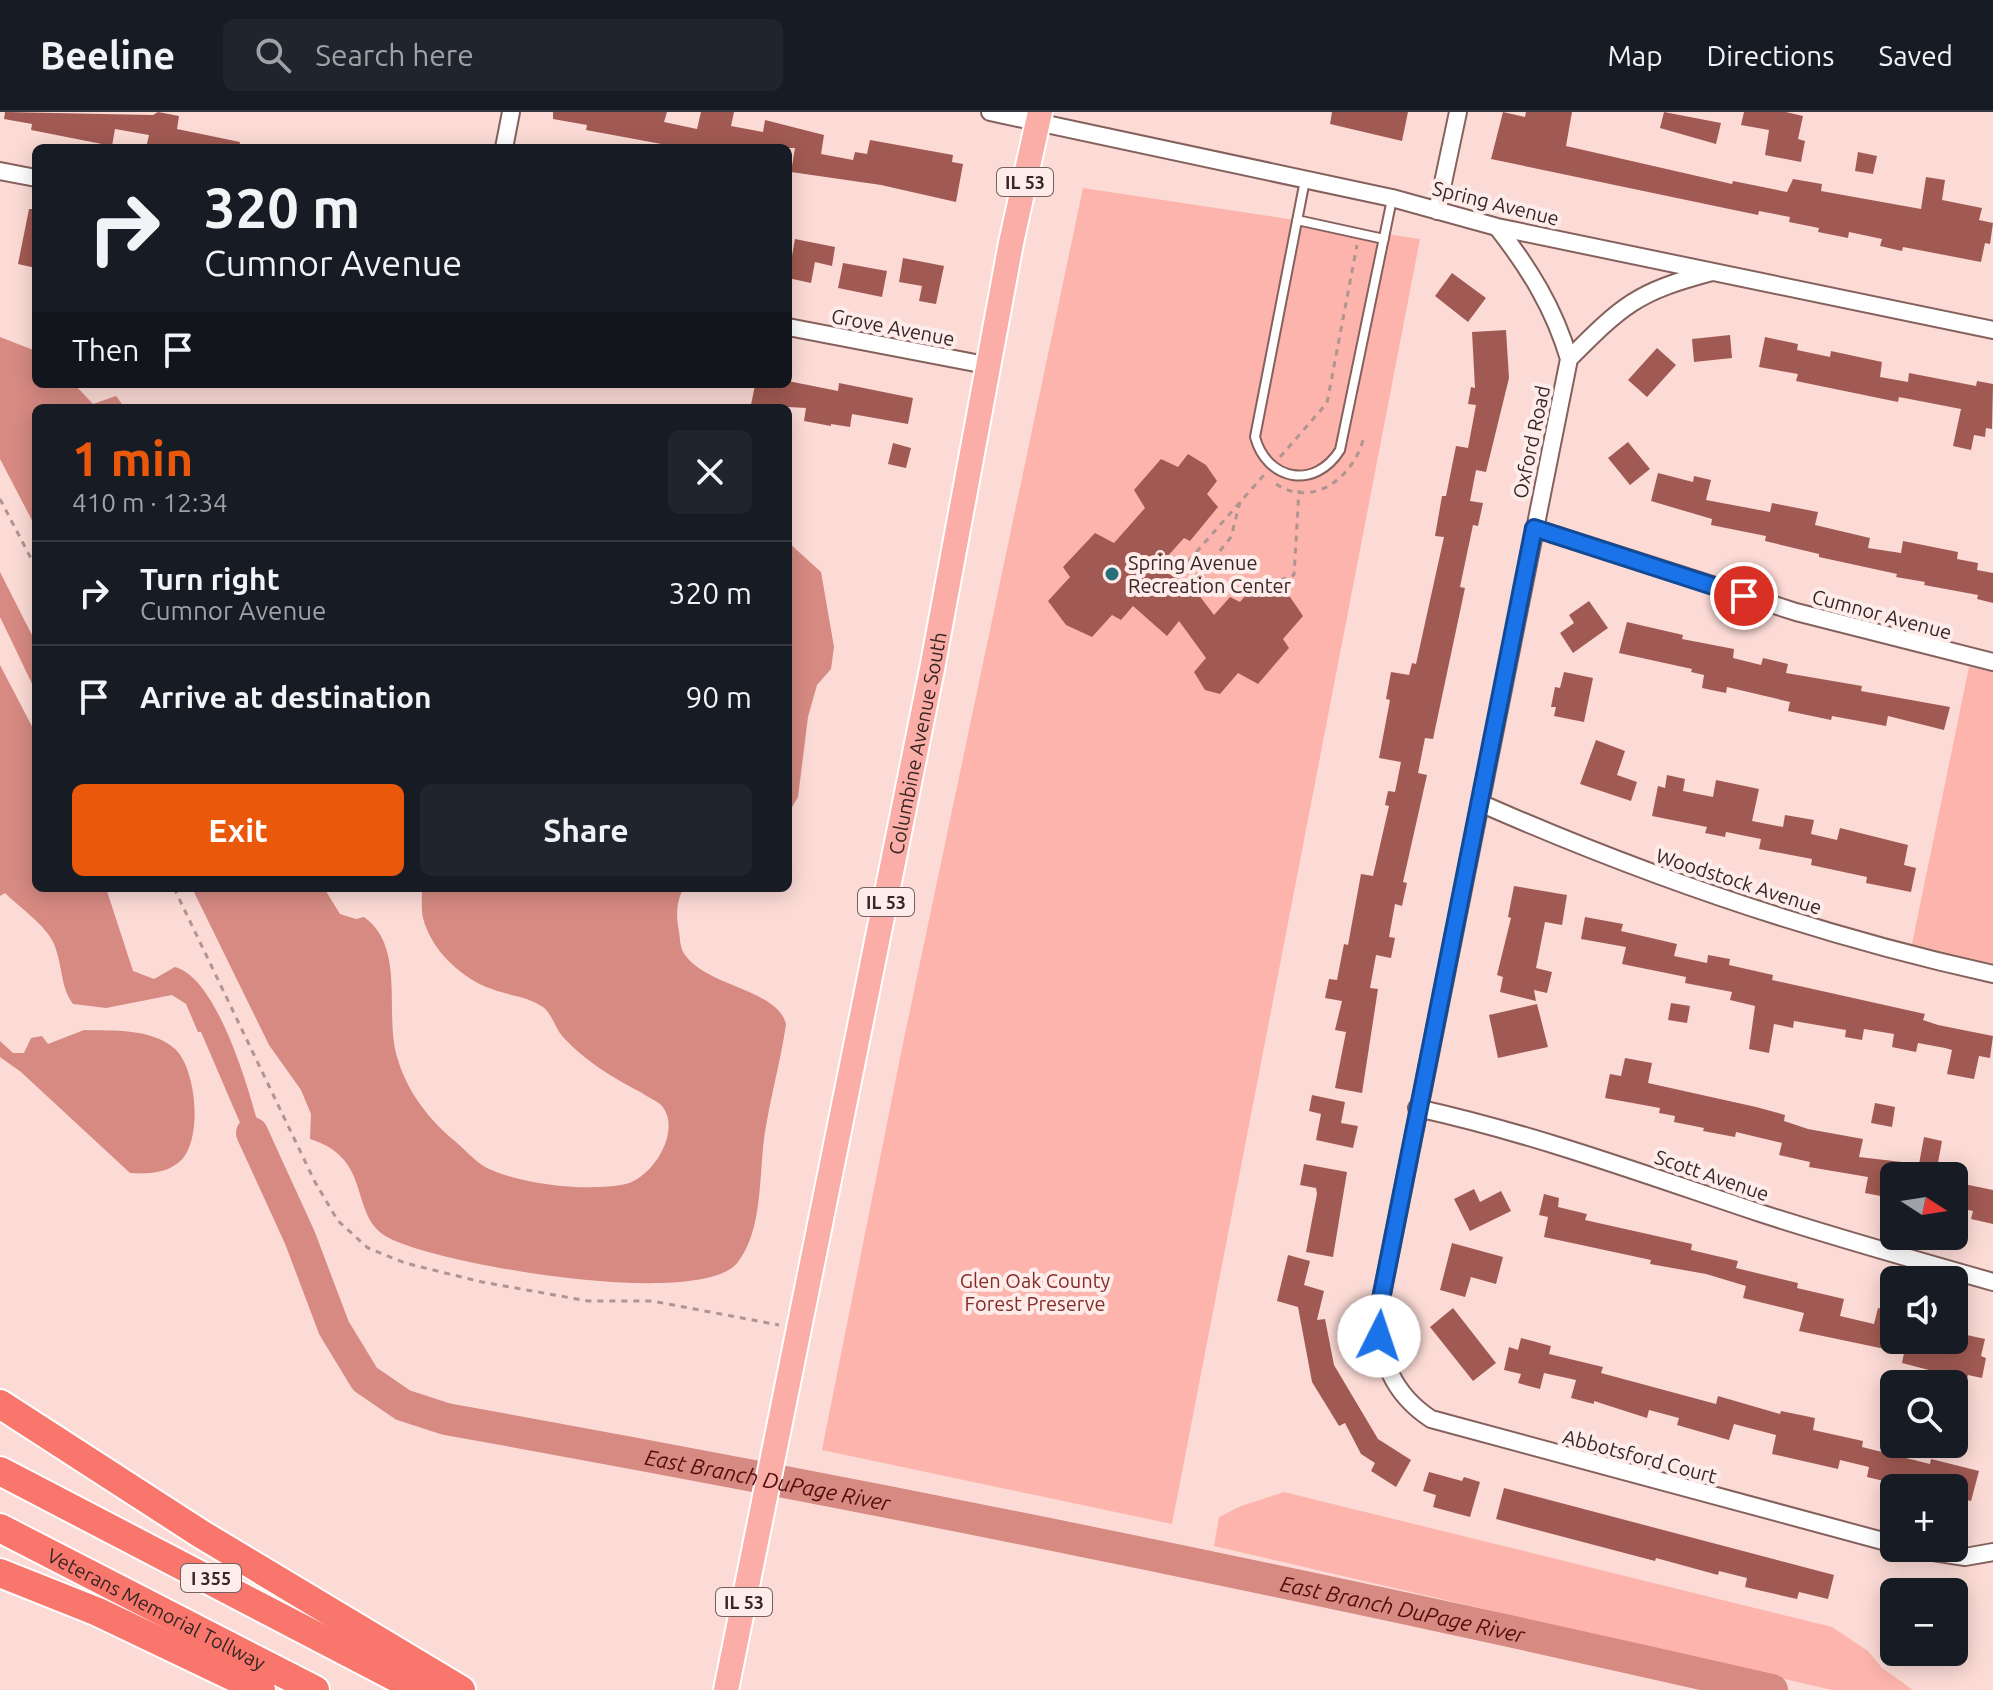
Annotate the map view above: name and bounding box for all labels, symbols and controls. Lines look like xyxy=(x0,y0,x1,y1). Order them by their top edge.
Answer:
search box xyxy=(223,19,783,91)
icon: search xyxy=(251,33,295,77)
text: Beeline xyxy=(40,34,175,76)
text: Search here xyxy=(315,38,474,72)
text: Map xyxy=(1607,40,1663,71)
text: Directions xyxy=(1707,40,1834,71)
text: Saved xyxy=(1878,40,1953,71)
road number: IL 53 xyxy=(997,168,1053,196)
icon: right xyxy=(72,176,176,280)
text: 320 m xyxy=(204,176,360,239)
street label: Spring Avenue xyxy=(1430,176,1562,230)
text: Cumnor Avenue xyxy=(204,242,462,283)
street label: Grove Avenue xyxy=(829,304,957,350)
icon: arrive xyxy=(156,328,200,372)
text: Then xyxy=(72,333,140,367)
street label: Oxford Road xyxy=(1508,383,1554,501)
button: close xyxy=(668,430,752,514)
text: 1 min xyxy=(72,431,193,485)
text: 410 m · 12:34 xyxy=(72,488,228,517)
place label: Spring Avenue Recreation Center xyxy=(1128,551,1292,597)
text: Turn right xyxy=(140,562,280,596)
pin xyxy=(1710,562,1778,630)
marker: Spring Avenue Recreation Center xyxy=(1103,565,1121,583)
icon: right xyxy=(72,571,116,615)
icon: arrive xyxy=(1722,574,1766,618)
text: 320 m xyxy=(668,576,752,610)
street label: Cumnor Avenue xyxy=(1810,584,1954,644)
text: Cumnor Avenue xyxy=(140,596,326,625)
street label: Columbine Avenue South xyxy=(883,630,950,856)
icon: arrive xyxy=(72,675,116,719)
text: Arrive at destination xyxy=(140,680,432,714)
text: 90 m xyxy=(685,680,752,714)
button: Exit xyxy=(72,784,404,876)
button: Share xyxy=(420,784,752,876)
street label: Woodstock Avenue xyxy=(1653,843,1825,919)
road number: IL 53 xyxy=(858,888,914,916)
street label: Scott Avenue xyxy=(1652,1145,1772,1205)
north arrow xyxy=(1880,1162,1968,1250)
map controls xyxy=(1880,1162,1968,1666)
button: sound xyxy=(1880,1266,1968,1354)
park label: Glen Oak County Forest Preserve xyxy=(960,1269,1111,1315)
position arrow xyxy=(1337,1294,1421,1378)
button: search xyxy=(1880,1370,1968,1458)
street label: Abbotsford Court xyxy=(1560,1424,1720,1488)
water label: East Branch DuPage River xyxy=(643,1443,893,1515)
button: + xyxy=(1880,1474,1968,1562)
street label: Veterans Memorial Tollway xyxy=(44,1543,270,1674)
road number: I 355 xyxy=(181,1564,241,1592)
water label: East Branch DuPage River xyxy=(1278,1570,1528,1647)
button: − xyxy=(1880,1578,1968,1666)
road number: IL 53 xyxy=(716,1588,772,1616)

